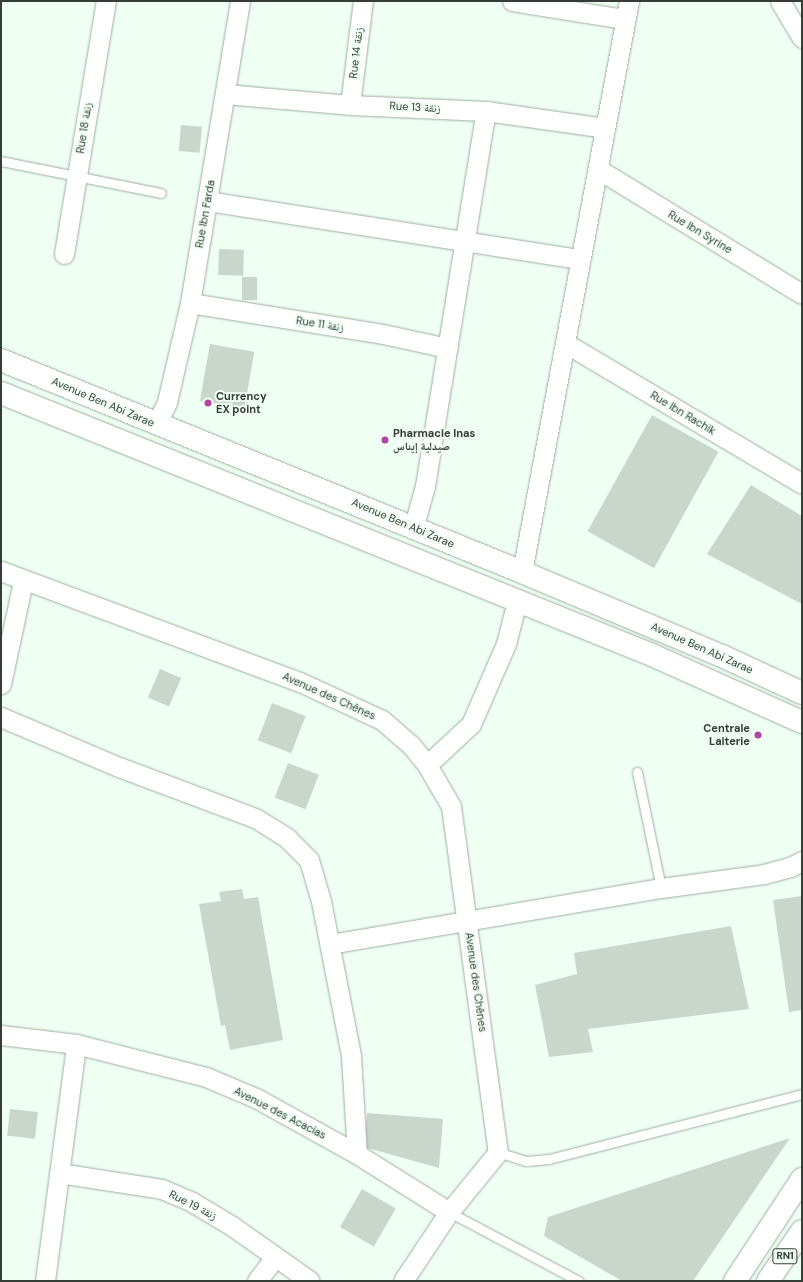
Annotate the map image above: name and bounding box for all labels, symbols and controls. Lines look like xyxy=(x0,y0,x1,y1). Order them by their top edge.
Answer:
street label: Rue 14 زنقة xyxy=(346,27,366,79)
street label: Rue 13 زنقة xyxy=(389,99,441,115)
street label: Rue 18 زنقة xyxy=(73,102,95,154)
street label: Rue Ibn Farda xyxy=(193,179,217,249)
street label: Rue Ibn Syrine xyxy=(666,208,734,256)
street label: Rue 11 زنقة xyxy=(295,314,345,334)
street label: Avenue Ben Abi Zarae xyxy=(50,374,156,430)
street label: Rue Ibn Rachik xyxy=(648,388,718,438)
place label: Currency EX point xyxy=(216,390,267,416)
marker: Currency EX point xyxy=(203,398,213,408)
place label: Pharmacie Inas صيدلية إيناس xyxy=(393,427,475,453)
marker: Pharmacie Inas صيدلية إيناس xyxy=(380,435,390,445)
street label: Avenue Ben Abi Zarae xyxy=(350,495,456,551)
street label: Avenue Ben Abi Zarae xyxy=(649,620,755,676)
street label: Avenue des Chênes xyxy=(280,670,378,722)
place label: Centrale Laiterie xyxy=(703,722,750,748)
marker: Centrale Laiterie xyxy=(753,730,763,740)
street label: Avenue des Chênes xyxy=(462,931,490,1033)
street label: Avenue des Acacias xyxy=(232,1084,328,1142)
street label: Rue 19 زنقة xyxy=(167,1187,219,1223)
road number: RN1 xyxy=(772,1248,798,1264)

